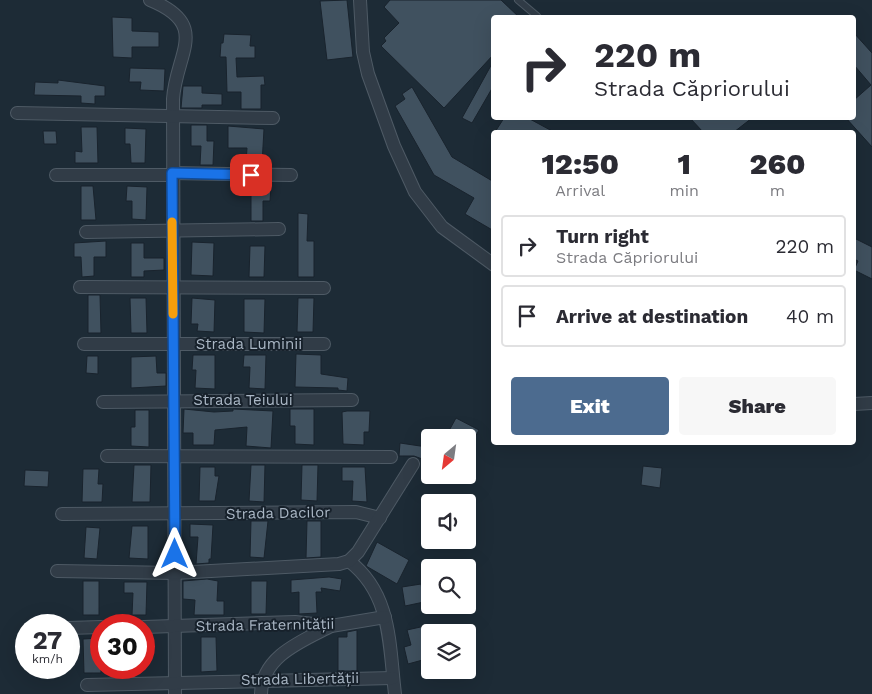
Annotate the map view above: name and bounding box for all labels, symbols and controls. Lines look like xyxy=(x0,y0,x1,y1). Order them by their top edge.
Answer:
text: 220 m xyxy=(594,34,701,76)
icon: right xyxy=(511,35,576,100)
text: Strada Căpriorului xyxy=(594,76,790,101)
text: 12:50 xyxy=(541,146,619,181)
text: 1 xyxy=(678,146,691,181)
text: 260 xyxy=(749,146,806,181)
pin xyxy=(230,154,272,196)
icon: arrive xyxy=(237,161,265,189)
text: Arrival xyxy=(555,181,605,200)
text: min xyxy=(670,181,699,200)
text: m xyxy=(770,181,785,200)
text: Turn right xyxy=(556,225,649,248)
icon: right xyxy=(513,232,541,260)
text: 220 m xyxy=(775,235,834,258)
text: Strada Căpriorului xyxy=(556,248,698,267)
icon: arrive xyxy=(513,302,541,330)
text: Arrive at destination xyxy=(556,305,748,328)
text: 40 m xyxy=(786,305,834,328)
street label: Strada Luminii xyxy=(196,335,302,353)
button: Exit xyxy=(511,377,669,435)
button: Share xyxy=(679,377,836,435)
street label: Strada Teiului xyxy=(193,391,293,409)
north arrow xyxy=(421,429,476,484)
map controls xyxy=(421,429,476,679)
button: sound xyxy=(421,494,476,549)
street label: Strada Dacilor xyxy=(226,503,330,523)
position arrow xyxy=(148,527,200,579)
button: search xyxy=(421,559,476,614)
speed limit sign: 30 xyxy=(90,614,155,679)
street label: Strada Fraternității xyxy=(196,615,334,635)
button: layers xyxy=(421,624,476,679)
text: 27 xyxy=(33,626,62,655)
text: km/h xyxy=(32,652,63,666)
street label: Strada Libertății xyxy=(241,669,359,689)

